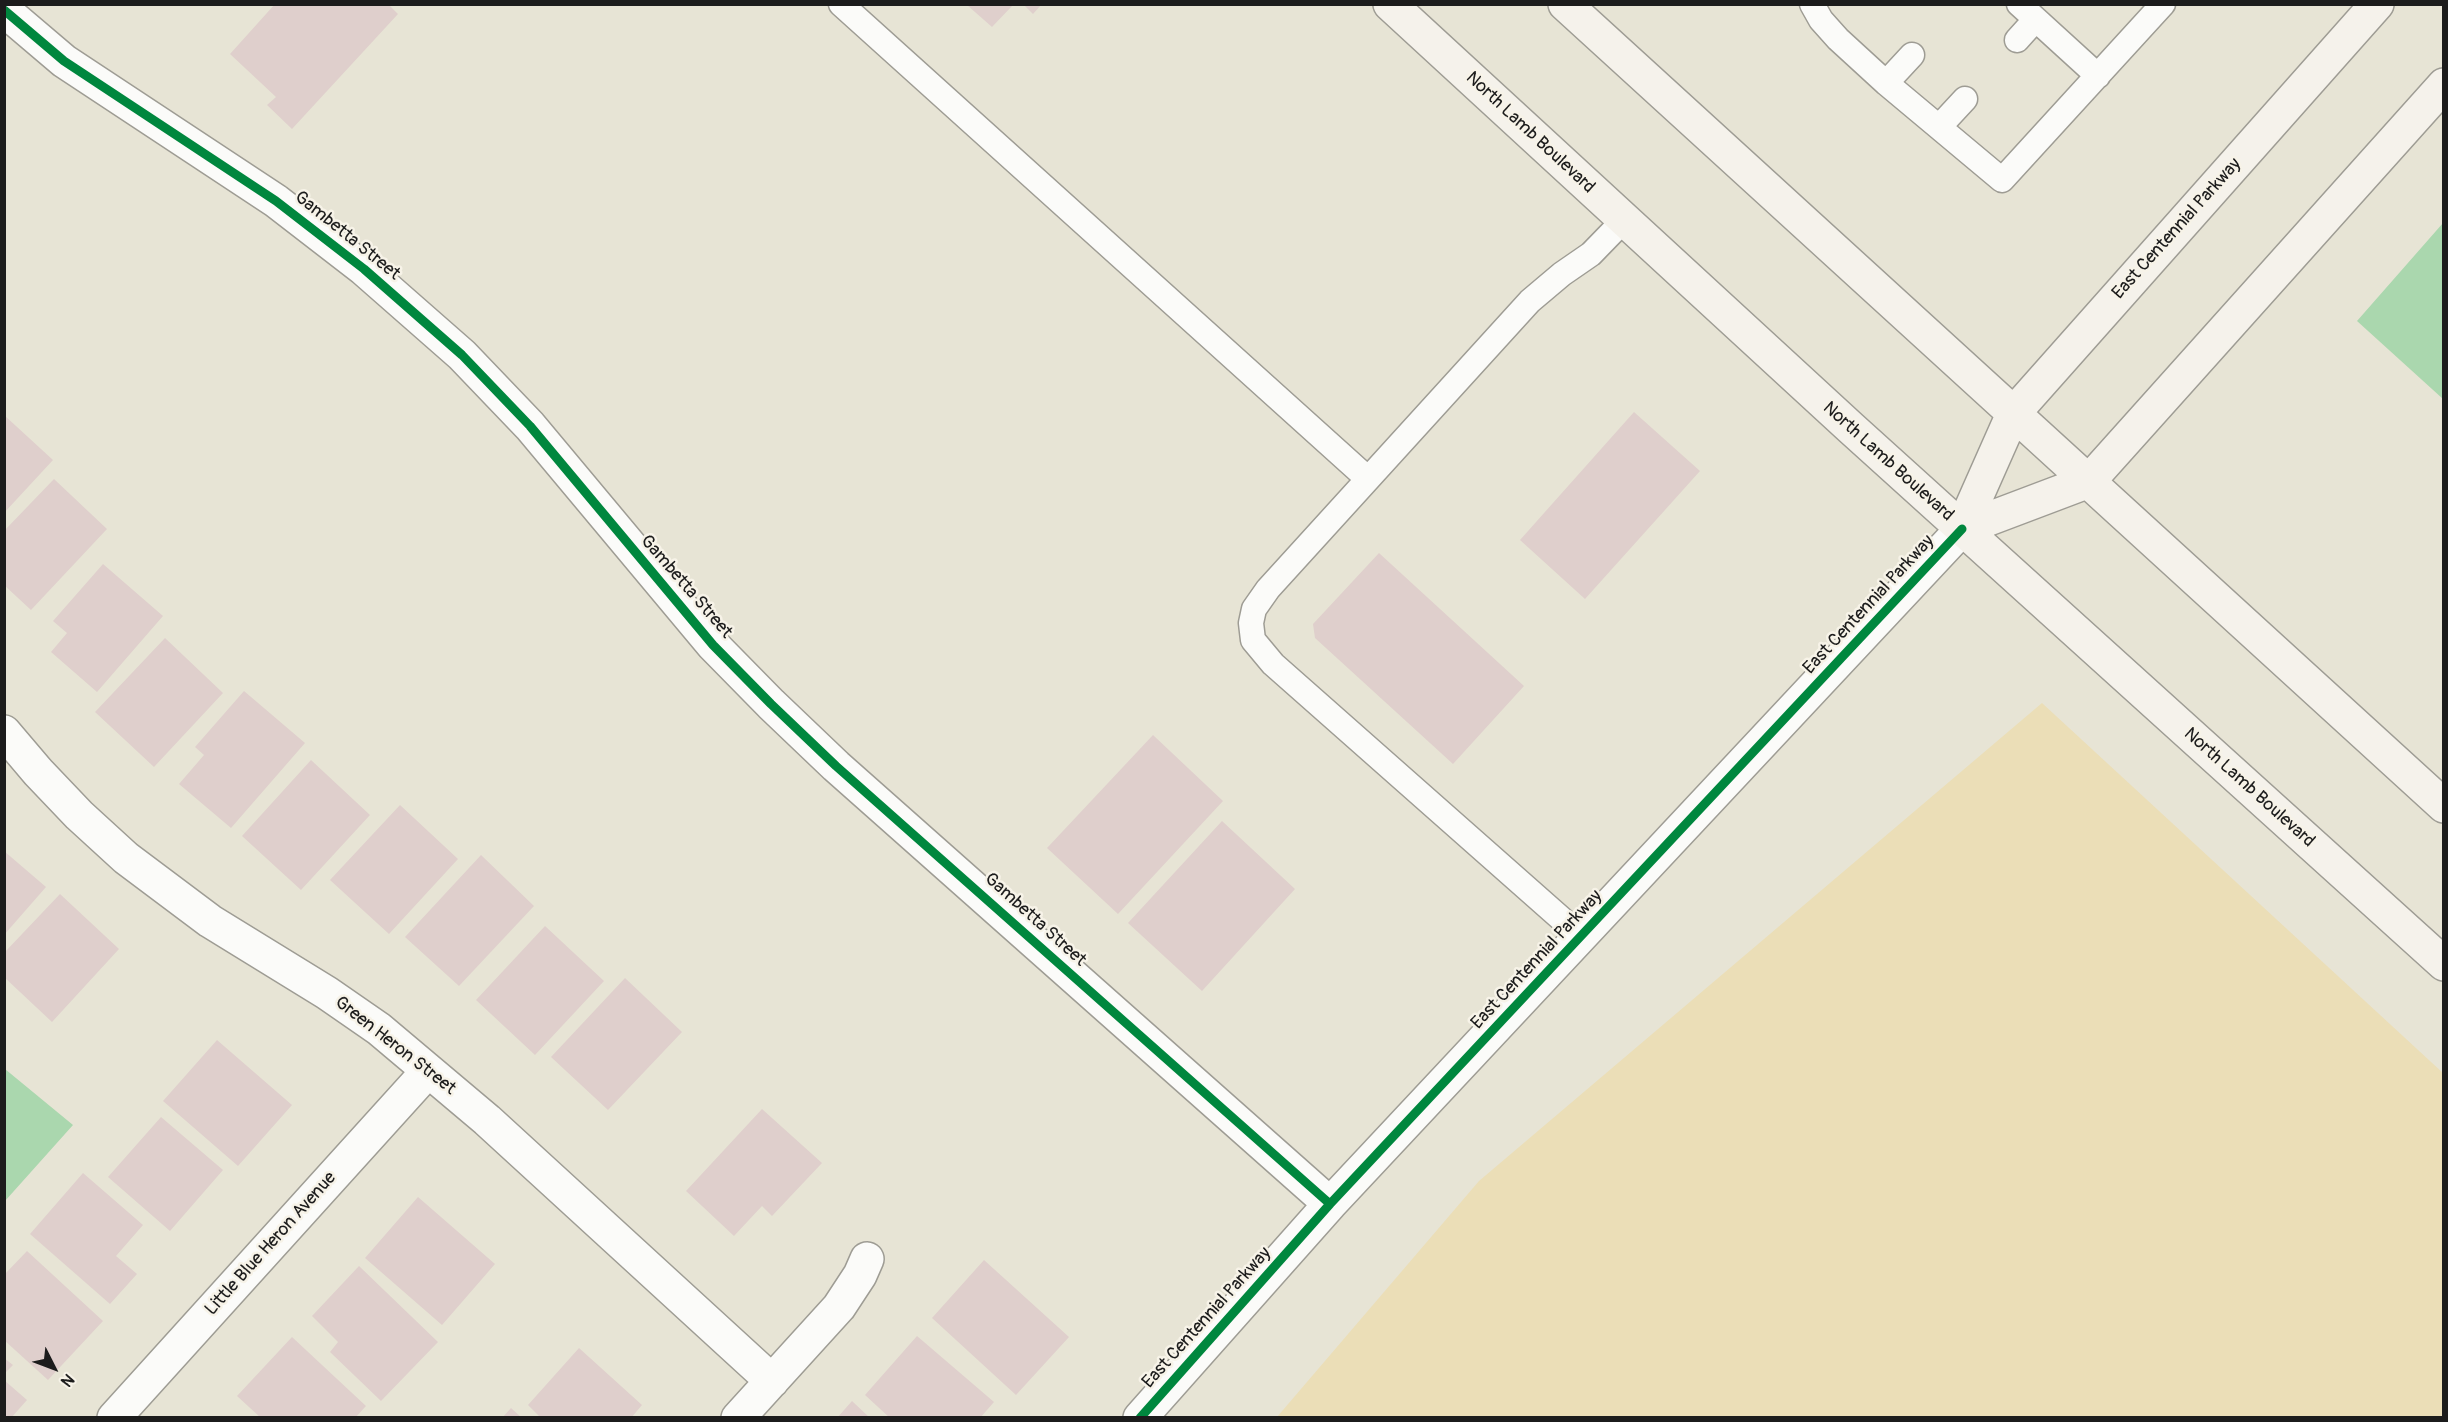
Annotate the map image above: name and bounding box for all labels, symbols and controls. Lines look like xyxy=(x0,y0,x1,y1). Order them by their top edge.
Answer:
street label: North Lamb Boulevard xyxy=(1461,68,1599,198)
street label: East Centennial Parkway xyxy=(2108,154,2246,304)
street label: Gambetta Street xyxy=(290,187,404,285)
street label: North Lamb Boulevard xyxy=(1818,398,1958,526)
street label: Gambetta Street xyxy=(635,531,737,643)
street label: East Centennial Parkway xyxy=(1799,531,1939,679)
street label: North Lamb Boulevard xyxy=(2179,724,2319,852)
street label: Gambetta Street xyxy=(980,869,1090,971)
street label: East Centennial Parkway xyxy=(1467,886,1607,1034)
street label: Green Heron Street xyxy=(330,992,460,1100)
street label: Little Blue Heron Avenue xyxy=(201,1168,341,1320)
street label: East Centennial Parkway xyxy=(1138,1243,1276,1393)
north arrow xyxy=(24,1338,84,1398)
text: N xyxy=(56,1369,78,1391)

